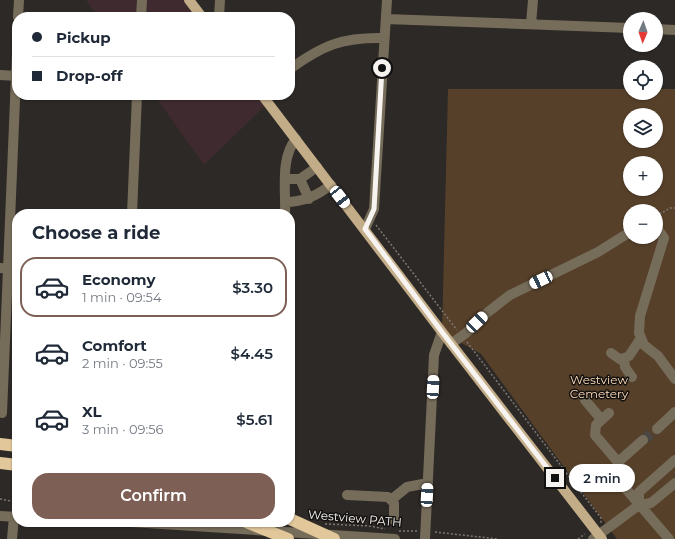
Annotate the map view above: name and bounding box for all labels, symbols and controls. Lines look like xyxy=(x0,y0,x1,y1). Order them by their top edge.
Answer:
north arrow xyxy=(623,12,663,52)
map controls xyxy=(623,12,663,244)
text: Pickup xyxy=(56,28,111,47)
route start xyxy=(373,59,391,77)
button: locate xyxy=(623,60,663,100)
text: Drop-off xyxy=(56,66,123,85)
button: layers xyxy=(623,108,663,148)
button: + xyxy=(623,156,663,196)
car xyxy=(328,184,352,210)
button: − xyxy=(623,204,663,244)
text: Choose a ride xyxy=(32,222,160,244)
icon: car xyxy=(34,269,70,305)
car xyxy=(528,269,554,291)
text: Economy xyxy=(82,270,155,289)
text: $3.30 xyxy=(232,278,273,297)
text: 1 min · 09:54 xyxy=(82,289,162,305)
car xyxy=(464,309,490,335)
icon: car xyxy=(34,335,70,371)
text: Comfort xyxy=(82,336,147,355)
text: $4.45 xyxy=(230,344,273,363)
text: 2 min · 09:55 xyxy=(82,355,163,371)
park label: Westview Cemetery xyxy=(570,372,629,401)
car xyxy=(426,375,440,399)
icon: car xyxy=(34,401,70,437)
text: XL xyxy=(82,402,101,421)
text: $5.61 xyxy=(236,410,273,429)
text: 3 min · 09:56 xyxy=(82,421,163,437)
callout: 2 min xyxy=(569,464,635,492)
route end xyxy=(546,469,564,487)
text: 2 min xyxy=(583,470,621,486)
button: Confirm xyxy=(32,473,275,519)
car xyxy=(420,483,434,507)
street label: Westview PATH xyxy=(308,506,402,530)

